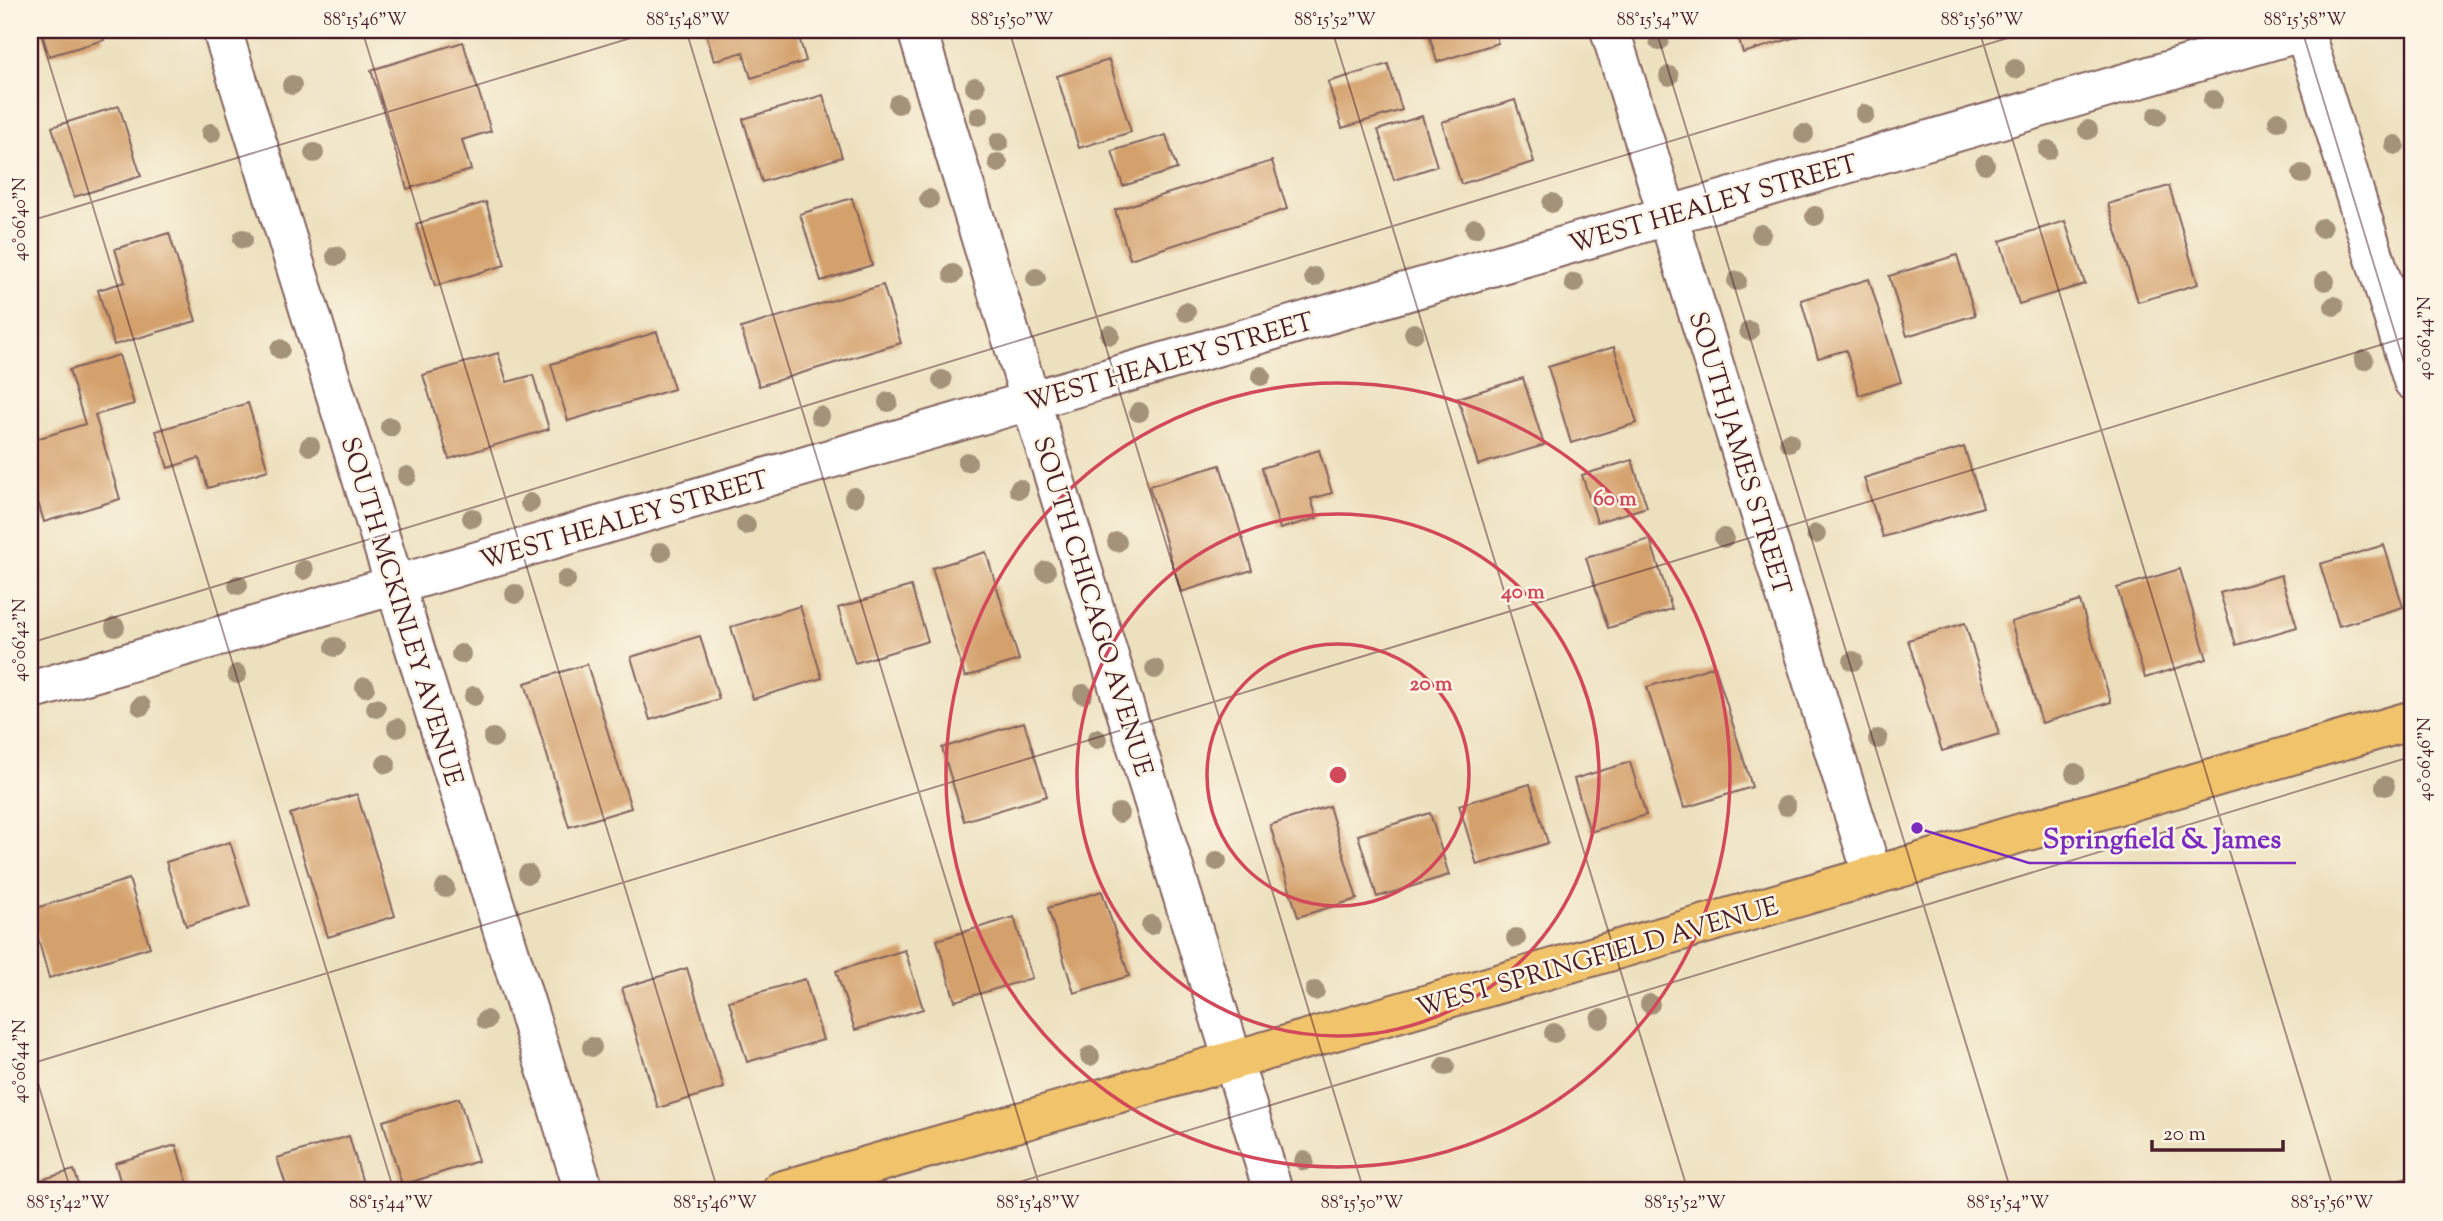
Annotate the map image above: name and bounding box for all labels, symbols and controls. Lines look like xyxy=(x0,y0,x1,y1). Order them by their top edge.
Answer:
text: 88°15'46"W xyxy=(323,8,407,34)
text: 88°15'48"W xyxy=(646,8,730,34)
text: 88°15'50"W xyxy=(971,8,1053,34)
text: 88°15'52"W xyxy=(1294,8,1376,34)
text: 88°15'54"W xyxy=(1617,8,1699,34)
text: 88°15'56"W xyxy=(1941,8,2023,34)
text: 88°15'58"W xyxy=(2264,8,2346,34)
street label: WEST HEALEY STREET xyxy=(1565,146,1862,264)
text: 40°06'40"N xyxy=(8,177,34,261)
text: 40°06'44"N xyxy=(2413,296,2439,380)
street label: WEST HEALEY STREET xyxy=(1021,304,1318,422)
street label: SOUTH JAMES STREET xyxy=(1678,307,1799,600)
street label: SOUTH CHICAGO AVENUE xyxy=(1022,432,1161,782)
street label: SOUTH MCKINLEY AVENUE xyxy=(330,433,471,791)
street label: WEST HEALEY STREET xyxy=(476,462,773,580)
text: 60 m xyxy=(1593,485,1637,515)
text: 40 m xyxy=(1500,578,1545,608)
text: 40°06'42"N xyxy=(8,598,34,682)
text: 20 m xyxy=(1410,670,1453,700)
text: 40°06'46"N xyxy=(2413,717,2439,801)
centre of rings xyxy=(1326,763,1350,787)
callout: Springfield & James xyxy=(2029,814,2296,863)
text: Springfield & James xyxy=(2043,821,2281,861)
street label: WEST SPRINGFIELD AVENUE xyxy=(1412,889,1784,1028)
text: 40°06'44"N xyxy=(8,1019,34,1103)
scale bar xyxy=(2152,1109,2284,1153)
text: 20 m xyxy=(2163,1120,2206,1150)
text: 88°15'42"W xyxy=(27,1191,109,1217)
text: 88°15'44"W xyxy=(349,1191,433,1217)
text: 88°15'46"W xyxy=(673,1191,757,1217)
text: 88°15'48"W xyxy=(996,1191,1080,1217)
text: 88°15'50"W xyxy=(1321,1191,1403,1217)
text: 88°15'52"W xyxy=(1644,1191,1726,1217)
text: 88°15'54"W xyxy=(1967,1191,2049,1217)
text: 88°15'56"W xyxy=(2291,1191,2373,1217)

